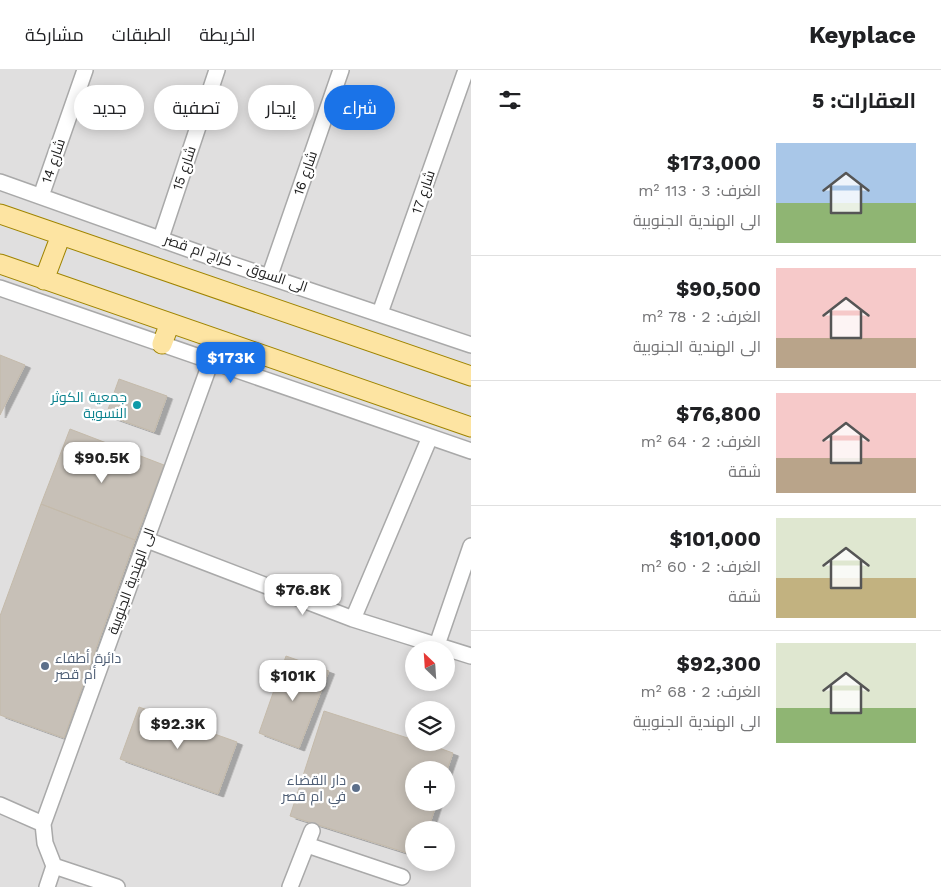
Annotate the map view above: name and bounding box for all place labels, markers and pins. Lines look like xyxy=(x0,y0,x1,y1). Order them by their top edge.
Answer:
pin: $173K xyxy=(196,342,266,384)
place label: جمعية الكوثر النسوية xyxy=(50,389,127,421)
marker: جمعية الكوثر النسوية xyxy=(131,399,143,411)
pin: $90.5K xyxy=(61,442,143,484)
pin: $76.8K xyxy=(262,574,344,616)
place label: دائرة أطفاء أم قصر xyxy=(54,649,121,684)
marker: دائرة أطفاء أم قصر xyxy=(39,660,51,672)
pin: $101K xyxy=(258,660,328,702)
pin: $92.3K xyxy=(137,708,219,750)
place label: دار القضاء في ام قصر xyxy=(281,772,346,808)
marker: دار القضاء في ام قصر xyxy=(350,782,362,794)

